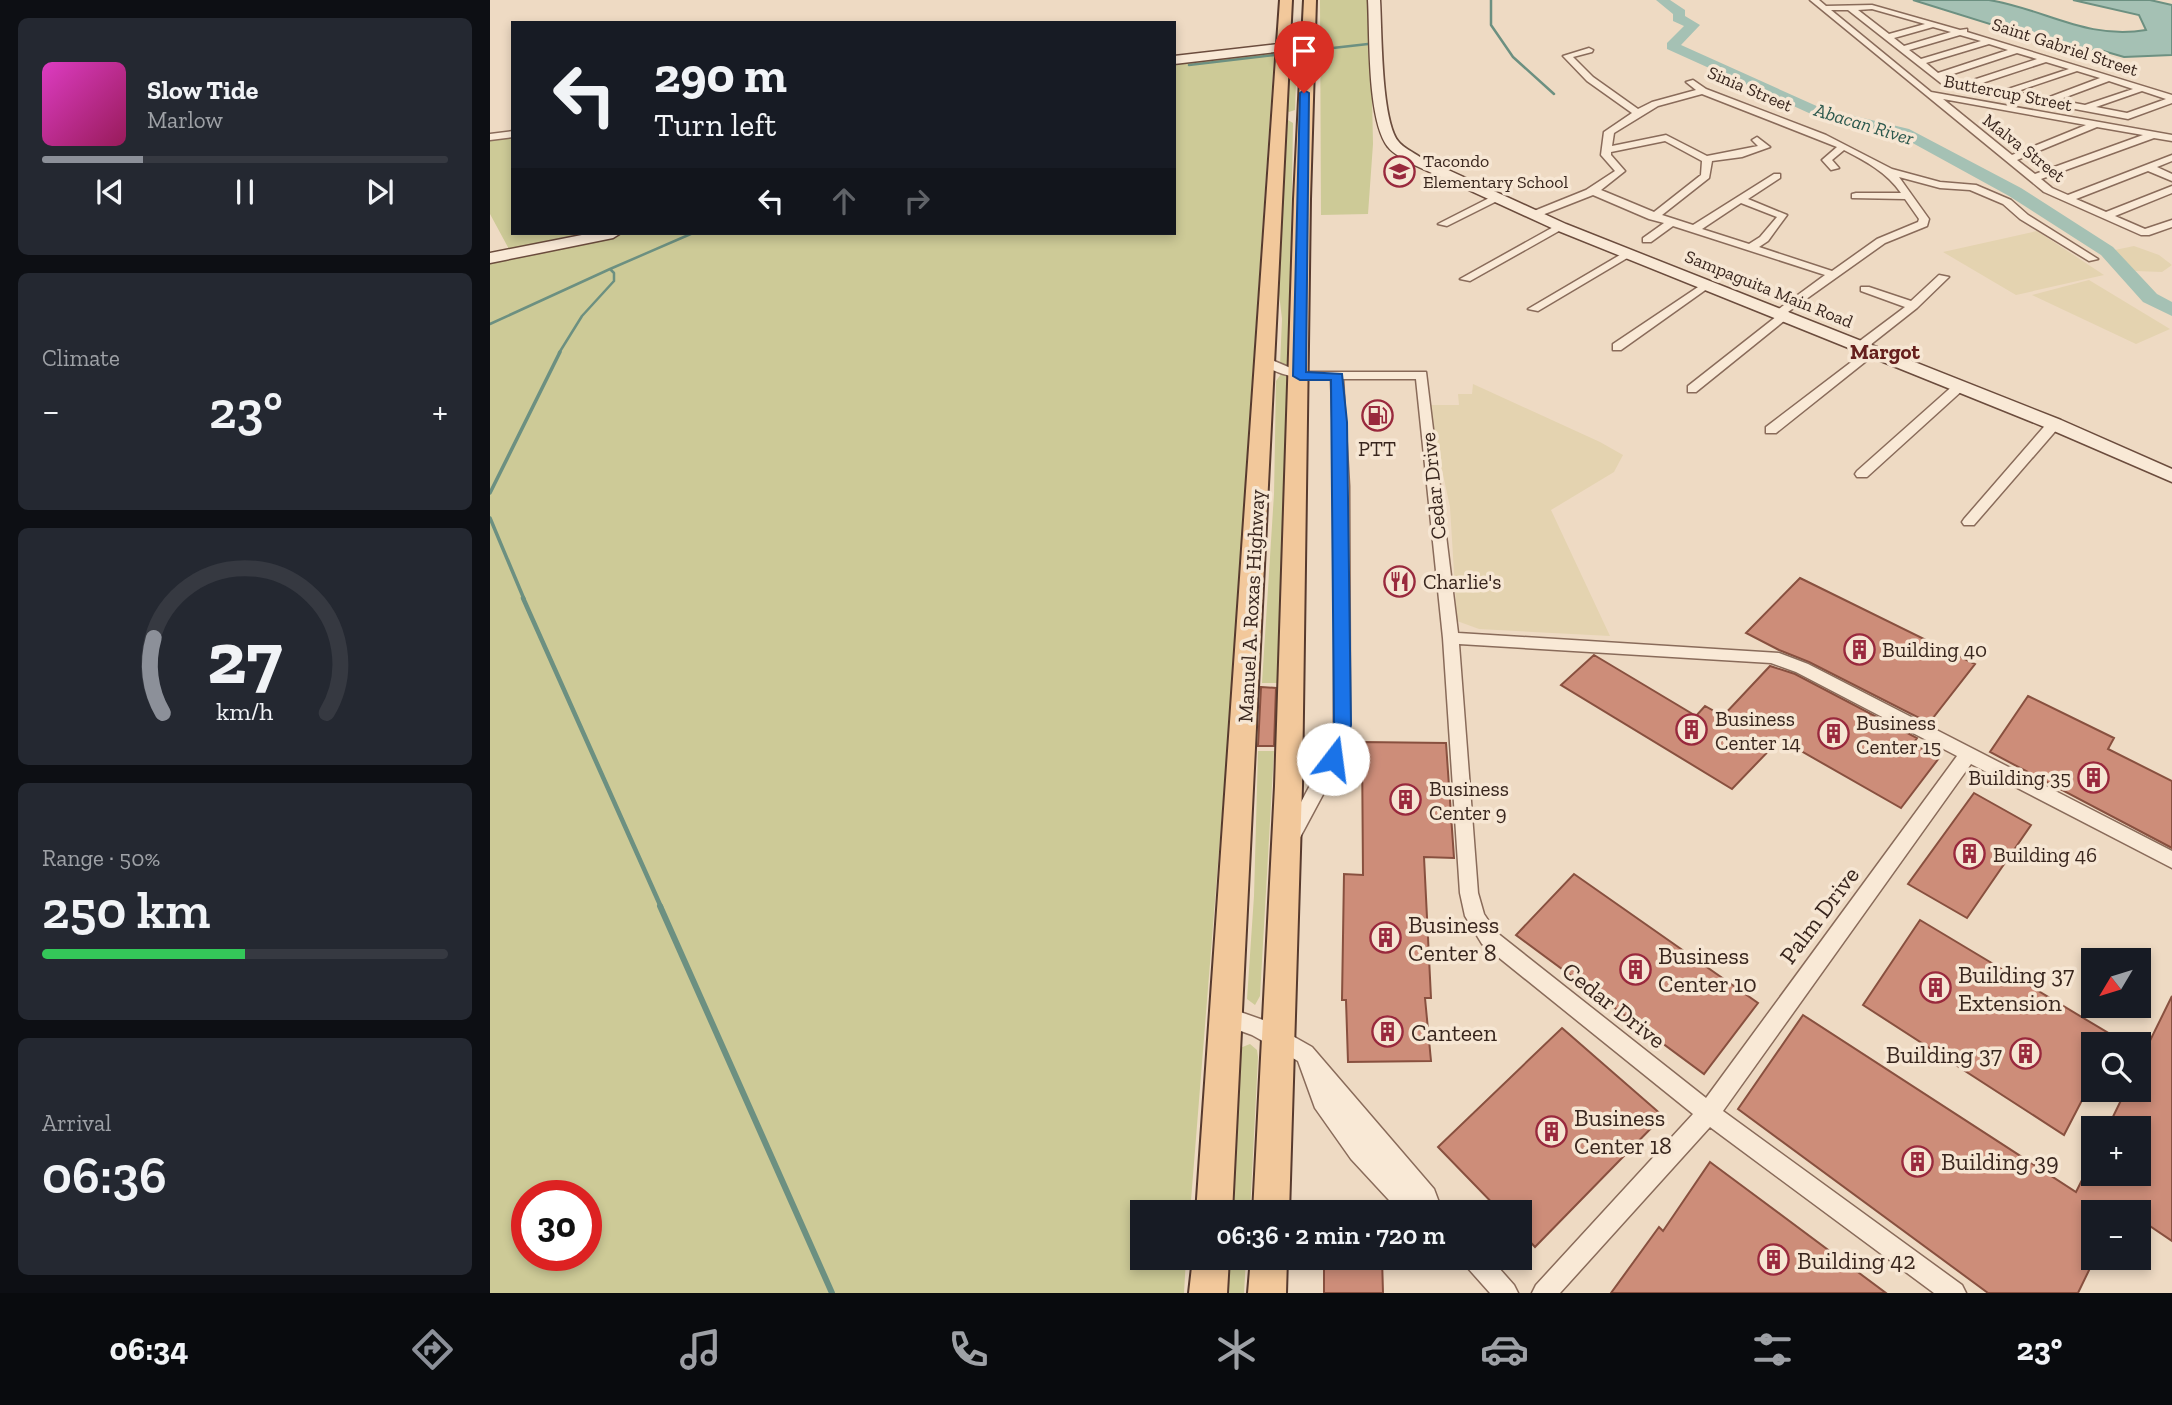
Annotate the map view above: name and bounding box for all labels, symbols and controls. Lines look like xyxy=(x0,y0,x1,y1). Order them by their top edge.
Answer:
street label: Saint Gabriel Street xyxy=(1989,13,2141,81)
pin xyxy=(1274,21,1334,93)
icon: arrive xyxy=(1285,32,1323,70)
text: 290 m xyxy=(654,46,787,105)
icon: left xyxy=(539,49,630,140)
street label: Sinia Street xyxy=(1704,61,1796,117)
street label: Buttercup Street xyxy=(1942,70,2074,116)
text: Slow Tide xyxy=(147,74,258,106)
water label: Abacan River xyxy=(1810,98,1917,150)
text: Marlow xyxy=(147,106,223,134)
text: Turn left xyxy=(654,106,776,144)
street label: Malva Street xyxy=(1978,109,2070,187)
place label: Tacondo Elementary School xyxy=(1423,150,1568,193)
school or university icon: Tacondo Elementary School xyxy=(1383,154,1417,188)
icon: previous xyxy=(91,173,129,211)
icon: pause xyxy=(226,173,264,211)
icon: next xyxy=(361,173,399,211)
icon: left xyxy=(752,182,790,220)
icon: ahead xyxy=(825,182,863,220)
icon: right xyxy=(898,182,936,220)
street label: Sampaguita Main Road xyxy=(1682,245,1856,333)
district label: Margot xyxy=(1850,339,1921,364)
text: Climate xyxy=(42,344,120,372)
text: 23° xyxy=(209,379,283,441)
text: − xyxy=(42,388,60,434)
text: + xyxy=(432,388,448,434)
fuel station icon: PTT xyxy=(1360,399,1394,433)
street label: Cedar Drive xyxy=(1415,431,1451,541)
place label: PTT xyxy=(1358,436,1396,461)
street label: Manuel A. Roxas Highway xyxy=(1232,488,1270,723)
restaurant icon: Charlie's xyxy=(1383,564,1417,598)
place label: Charlie's xyxy=(1423,569,1501,594)
text: 27 xyxy=(207,614,283,702)
building icon: Building 40 xyxy=(1842,632,1876,666)
place label: Building 40 xyxy=(1882,637,1987,662)
text: km/h xyxy=(216,695,274,725)
place label: Business Center 14 xyxy=(1715,706,1801,755)
place label: Business Center 15 xyxy=(1856,710,1941,759)
building icon: Business Center 14 xyxy=(1675,713,1709,747)
building icon: Business Center 15 xyxy=(1816,717,1850,751)
position arrow xyxy=(1296,722,1370,796)
building icon: Building 35 xyxy=(2077,760,2111,794)
place label: Building 35 xyxy=(1968,765,2071,790)
place label: Business Center 9 xyxy=(1429,776,1509,825)
building icon: Business Center 9 xyxy=(1389,783,1423,817)
building icon: Building 46 xyxy=(1953,837,1987,871)
place label: Building 46 xyxy=(1993,842,2097,867)
text: Range · 50% xyxy=(42,844,160,872)
street label: Palm Drive xyxy=(1773,861,1865,969)
text: 250 km xyxy=(42,879,210,941)
place label: Business Center 8 xyxy=(1408,910,1499,967)
building icon: Business Center 8 xyxy=(1368,921,1402,955)
place label: Business Center 10 xyxy=(1658,941,1757,998)
north arrow xyxy=(2081,948,2151,1018)
map controls xyxy=(2081,948,2151,1270)
building icon: Business Center 10 xyxy=(1618,952,1652,986)
street label: Cedar Drive xyxy=(1557,956,1671,1054)
place label: Building 37 Extension xyxy=(1958,960,2074,1017)
building icon: Building 37 Extension xyxy=(1918,971,1952,1005)
building icon: Canteen xyxy=(1371,1015,1405,1049)
place label: Canteen xyxy=(1411,1018,1497,1047)
button: search xyxy=(2081,1032,2151,1102)
building icon: Building 37 xyxy=(2008,1037,2042,1071)
place label: Building 37 xyxy=(1886,1040,2002,1069)
place label: Business Center 18 xyxy=(1574,1103,1672,1160)
text: Arrival xyxy=(42,1109,111,1137)
building icon: Business Center 18 xyxy=(1534,1114,1568,1148)
button: + xyxy=(2081,1116,2151,1186)
text: 06:36 xyxy=(42,1144,167,1206)
building icon: Building 39 xyxy=(1901,1144,1935,1178)
place label: Building 39 xyxy=(1941,1147,2059,1176)
speed limit sign: 30 xyxy=(511,1180,602,1271)
button: − xyxy=(2081,1200,2151,1270)
text: 06:36 · 2 min · 720 m xyxy=(1217,1219,1445,1251)
building icon: Building 42 xyxy=(1757,1243,1791,1277)
place label: Building 42 xyxy=(1797,1246,1916,1275)
icon: directions xyxy=(408,1325,457,1374)
icon: music xyxy=(676,1325,725,1374)
icon: phone xyxy=(944,1325,993,1374)
icon: climate xyxy=(1212,1325,1261,1374)
icon: car xyxy=(1480,1325,1529,1374)
icon: filters xyxy=(1748,1325,1797,1374)
text: 06:34 xyxy=(110,1330,188,1368)
text: 23° xyxy=(2017,1330,2062,1368)

